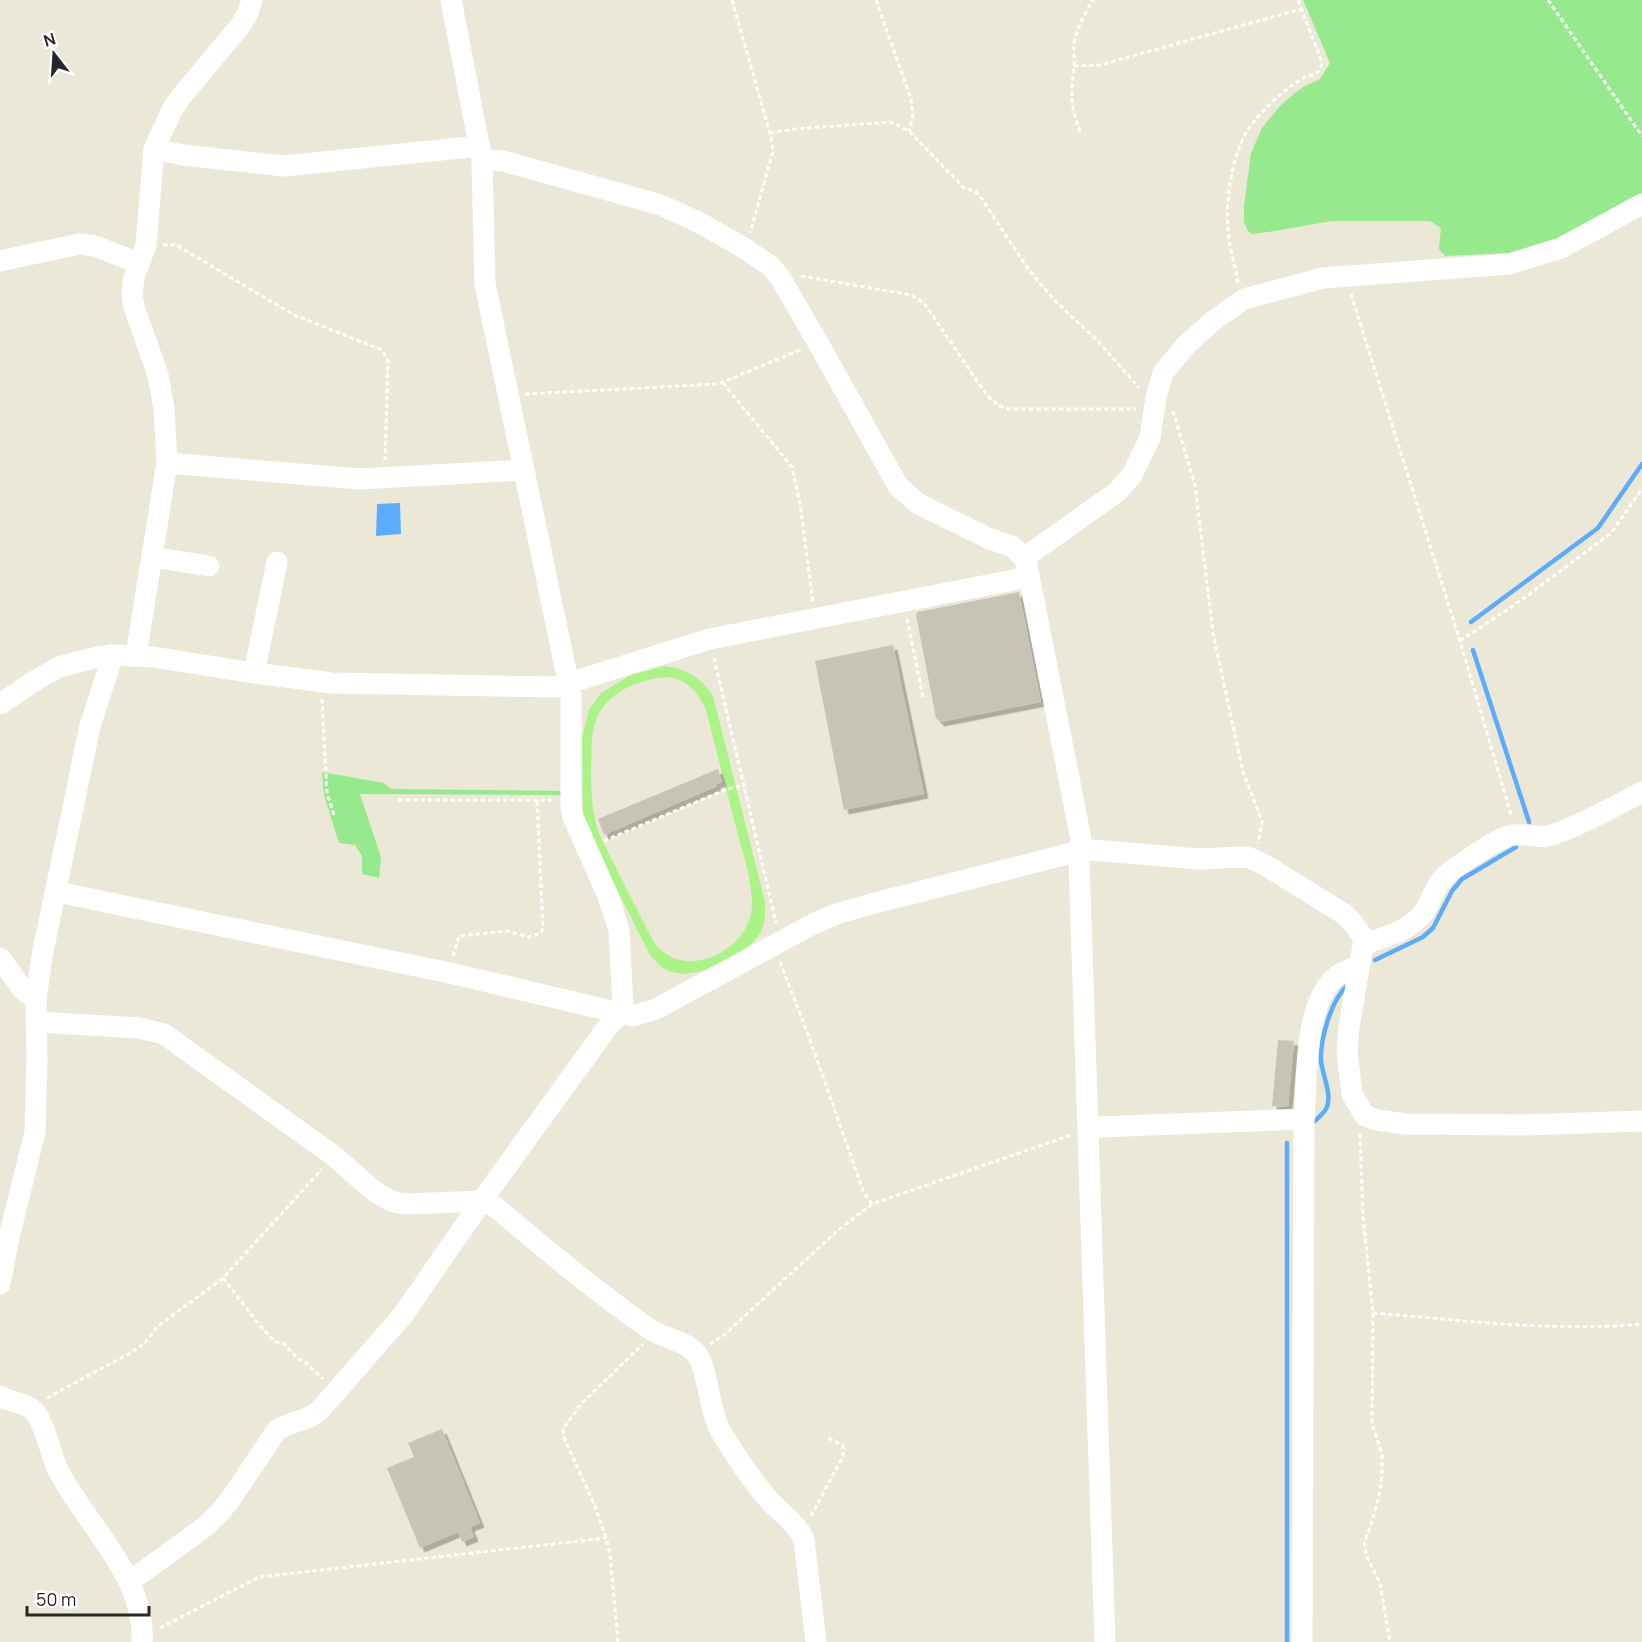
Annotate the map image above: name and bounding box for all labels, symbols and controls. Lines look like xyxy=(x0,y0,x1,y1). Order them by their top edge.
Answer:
north arrow xyxy=(24,24,84,84)
text: N xyxy=(41,27,58,52)
scale bar xyxy=(27,1579,148,1617)
text: 50 m xyxy=(36,1587,76,1611)

